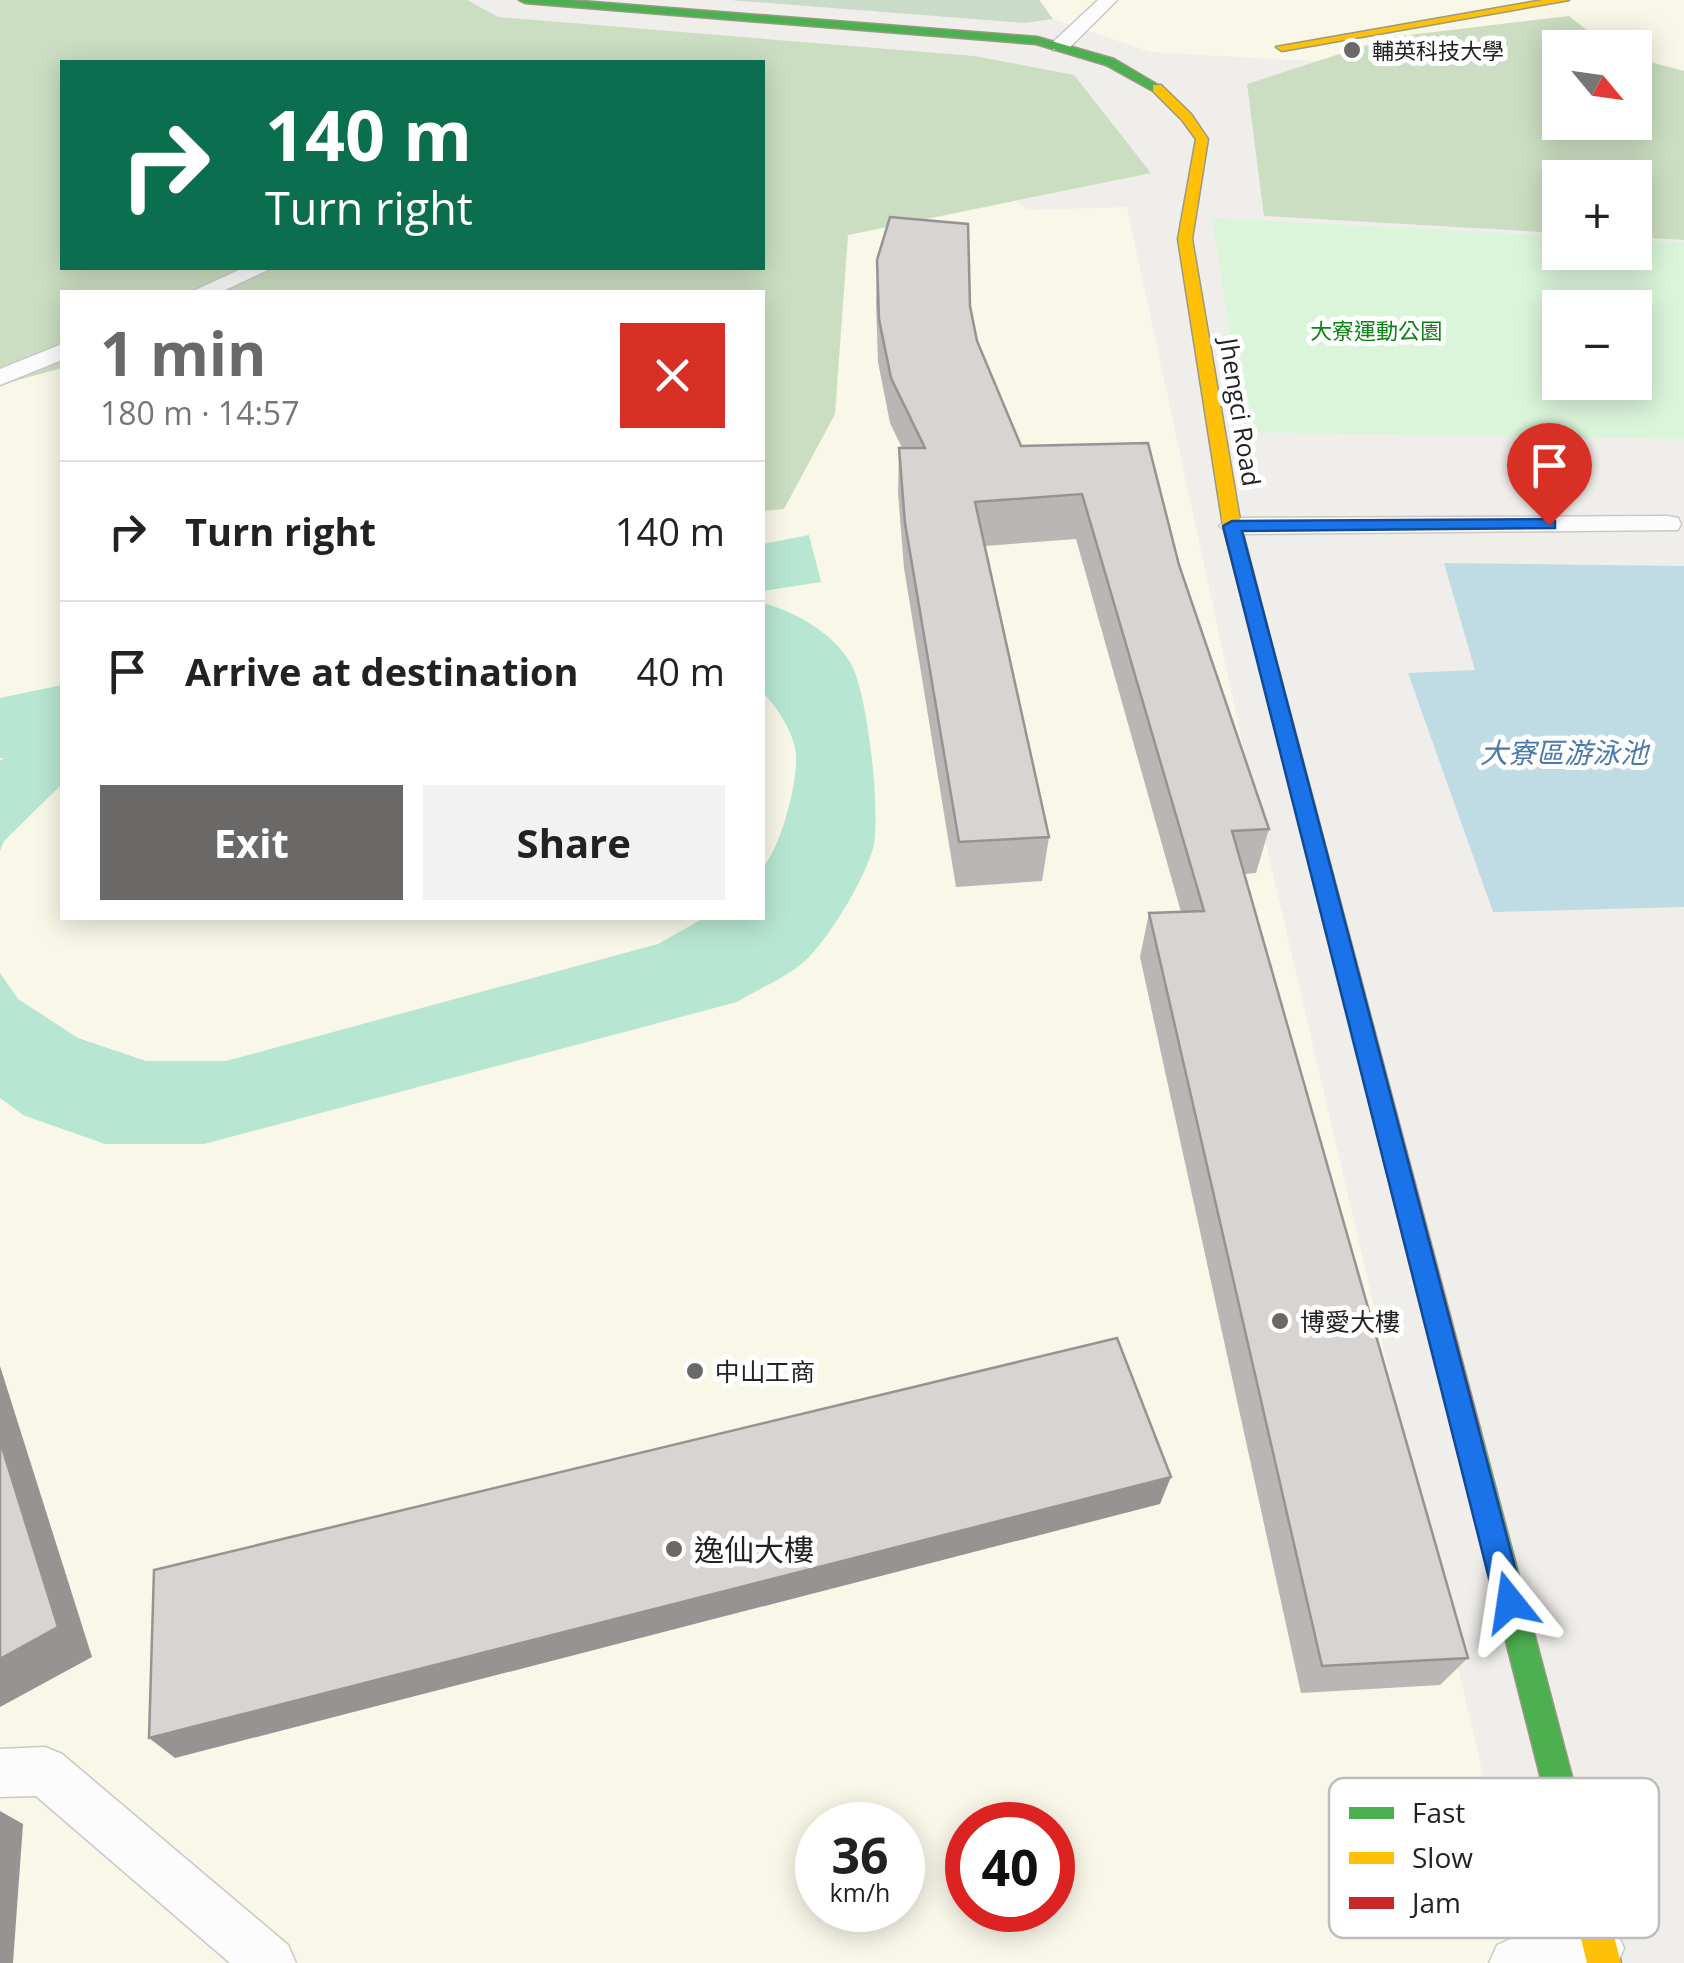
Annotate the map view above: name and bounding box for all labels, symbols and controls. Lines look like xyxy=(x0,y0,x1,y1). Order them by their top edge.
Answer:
north arrow xyxy=(1542,30,1652,140)
map controls xyxy=(1542,30,1652,400)
place label: 輔英科技大學 xyxy=(1372,35,1504,65)
marker: 輔英科技大學 xyxy=(1341,39,1363,61)
text: 140 m xyxy=(265,86,472,182)
icon: right xyxy=(100,100,230,230)
button: + xyxy=(1542,160,1652,270)
text: Turn right xyxy=(265,177,473,238)
button: − xyxy=(1542,290,1652,400)
text: 1 min xyxy=(100,312,267,394)
park label: 大寮運動公園 xyxy=(1310,315,1442,345)
button: close xyxy=(620,323,725,428)
street label: Jhengci Road xyxy=(1212,334,1269,488)
text: 180 m · 14:57 xyxy=(100,391,299,434)
pin xyxy=(1507,423,1592,526)
icon: arrive xyxy=(1522,438,1577,493)
icon: right xyxy=(100,504,155,559)
text: Turn right xyxy=(185,505,376,557)
text: 140 m xyxy=(615,505,725,557)
icon: arrive xyxy=(100,644,155,699)
text: Arrive at destination xyxy=(185,645,579,697)
text: 40 m xyxy=(636,645,725,697)
water label: 大寮區游泳池 xyxy=(1480,733,1651,771)
button: Exit xyxy=(100,785,403,900)
button: Share xyxy=(423,785,725,900)
place label: 博愛大樓 xyxy=(1300,1304,1400,1338)
marker: 博愛大樓 xyxy=(1269,1310,1291,1332)
place label: 中山工商 xyxy=(715,1354,815,1388)
marker: 中山工商 xyxy=(684,1360,706,1382)
place label: 逸仙大樓 xyxy=(694,1529,814,1570)
marker: 逸仙大樓 xyxy=(663,1538,685,1560)
position arrow xyxy=(1458,1550,1562,1654)
legend xyxy=(1329,1778,1659,1938)
text: Fast xyxy=(1412,1793,1465,1831)
speed limit sign: 40 xyxy=(945,1802,1075,1932)
text: 36 xyxy=(831,1821,889,1889)
text: Slow xyxy=(1412,1838,1473,1876)
text: km/h xyxy=(830,1875,890,1909)
text: Jam xyxy=(1409,1883,1461,1921)

